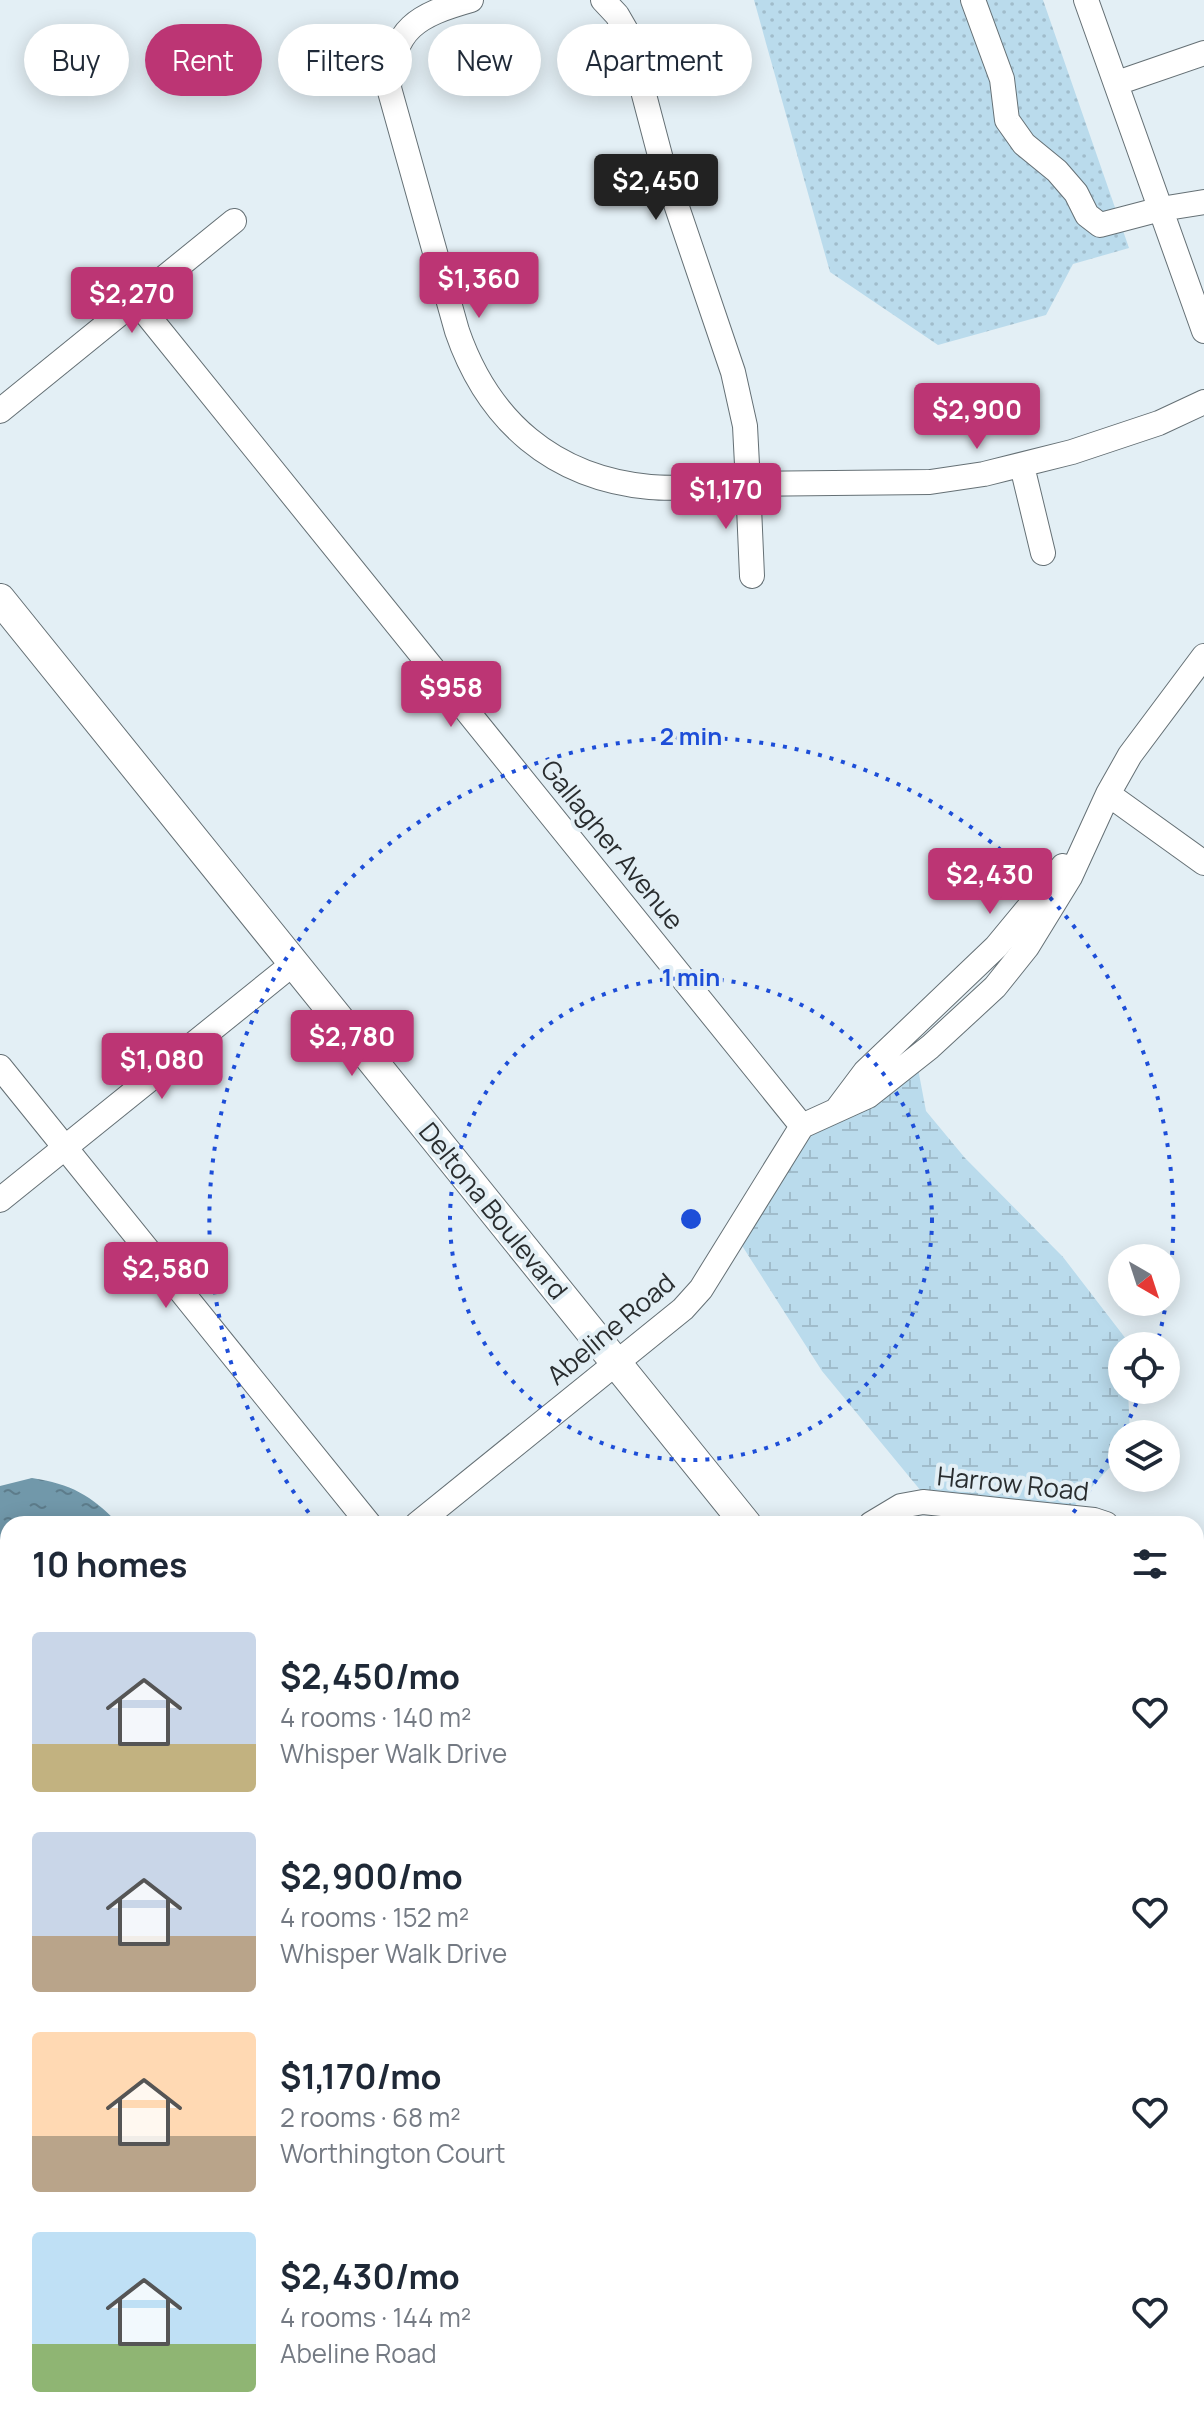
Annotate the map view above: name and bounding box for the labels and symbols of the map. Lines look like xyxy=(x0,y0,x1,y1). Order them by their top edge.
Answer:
pin: $2,450 xyxy=(591,154,721,222)
pin: $1,360 xyxy=(414,252,544,320)
pin: $2,270 xyxy=(67,267,197,335)
pin: $2,900 xyxy=(912,383,1042,451)
pin: $1,170 xyxy=(661,463,791,531)
pin: $958 xyxy=(404,661,498,729)
text: 2 min xyxy=(660,719,722,752)
street label: Gallagher Avenue xyxy=(533,752,693,937)
pin: $2,430 xyxy=(925,848,1055,916)
text: 1 min xyxy=(662,960,720,993)
pin: $2,780 xyxy=(287,1010,417,1078)
pin: $1,080 xyxy=(97,1033,227,1101)
street label: Deltona Boulevard xyxy=(411,1114,576,1306)
centre of rings xyxy=(677,1205,705,1233)
pin: $2,580 xyxy=(101,1242,231,1310)
north arrow xyxy=(1108,1244,1180,1316)
street label: Abeline Road xyxy=(539,1264,682,1392)
street label: Harrow Road xyxy=(935,1457,1091,1509)

